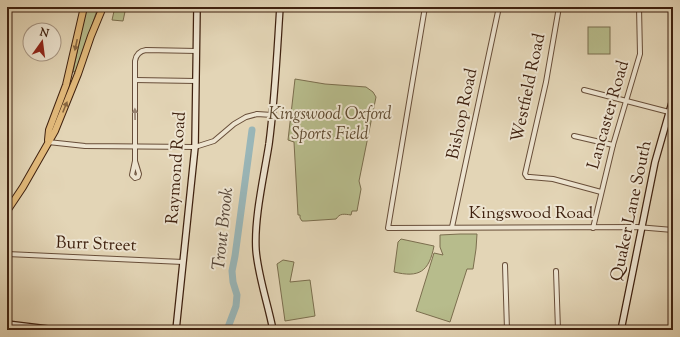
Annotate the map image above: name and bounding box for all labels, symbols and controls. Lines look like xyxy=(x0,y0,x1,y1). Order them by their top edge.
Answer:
north arrow xyxy=(22,22,62,62)
text: N xyxy=(37,24,51,42)
street label: Westfield Road xyxy=(506,31,552,145)
one-way arrow xyxy=(72,39,78,51)
street label: Lancaster Road xyxy=(582,57,636,172)
street label: Bishop Road xyxy=(442,66,484,162)
one-way arrow xyxy=(62,100,68,112)
park label: Kingswood Oxford Sports Field xyxy=(268,103,392,147)
one-way arrow xyxy=(132,107,138,120)
street label: Raymond Road xyxy=(161,111,193,225)
street label: Quaker Lane South xyxy=(605,138,659,284)
water label: Trout Brook xyxy=(207,186,241,272)
street label: Kingswood Road xyxy=(469,202,594,226)
street label: Burr Street xyxy=(55,232,137,258)

